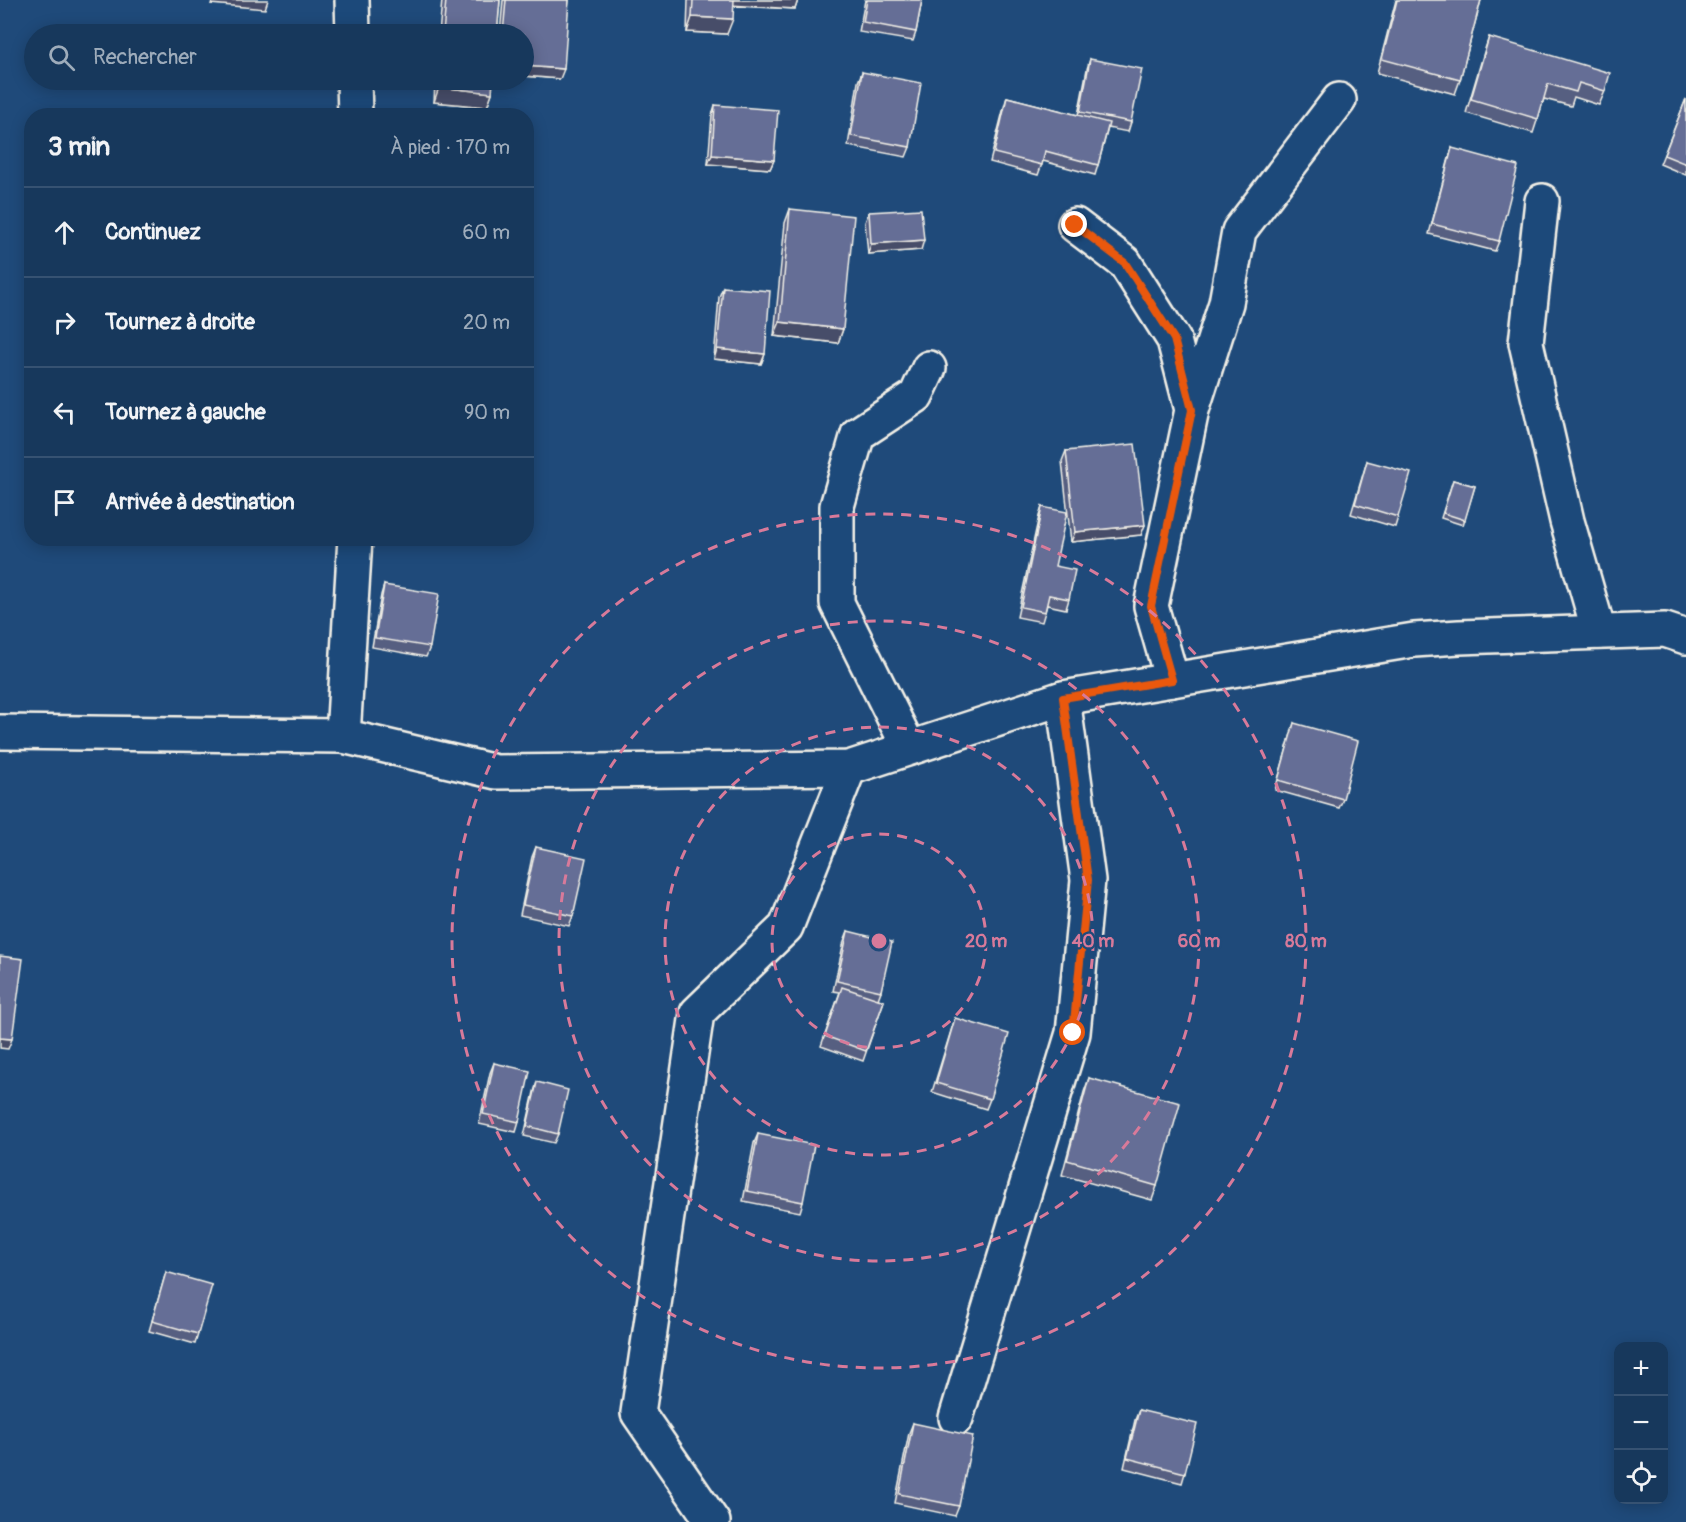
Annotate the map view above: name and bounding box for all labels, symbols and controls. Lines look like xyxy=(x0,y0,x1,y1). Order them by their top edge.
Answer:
search box xyxy=(24,24,534,90)
icon: search xyxy=(45,41,78,74)
text: Rechercher xyxy=(93,43,197,71)
text: 3 min xyxy=(48,131,110,163)
text: À pied · 170 m xyxy=(390,135,510,160)
route end xyxy=(1061,211,1087,237)
icon: ahead xyxy=(48,216,81,249)
text: Continuez xyxy=(105,218,201,246)
text: 60 m xyxy=(463,220,510,245)
icon: right xyxy=(48,306,81,339)
text: Tournez à droite xyxy=(105,308,255,336)
text: 20 m xyxy=(463,310,510,335)
icon: left xyxy=(48,396,81,429)
text: Tournez à gauche xyxy=(105,398,266,426)
text: 90 m xyxy=(464,400,510,425)
icon: arrive xyxy=(48,486,81,519)
text: Arrivée à destination xyxy=(105,488,295,516)
text: 20 m xyxy=(965,930,1007,953)
text: 40 m xyxy=(1072,930,1114,953)
text: 60 m xyxy=(1178,930,1220,953)
text: 80 m xyxy=(1285,930,1327,953)
centre of rings xyxy=(869,931,889,951)
route start xyxy=(1059,1019,1085,1045)
map controls xyxy=(1614,1342,1668,1504)
button: + xyxy=(1614,1342,1668,1396)
button: − xyxy=(1614,1396,1668,1450)
button: locate xyxy=(1614,1450,1668,1504)

